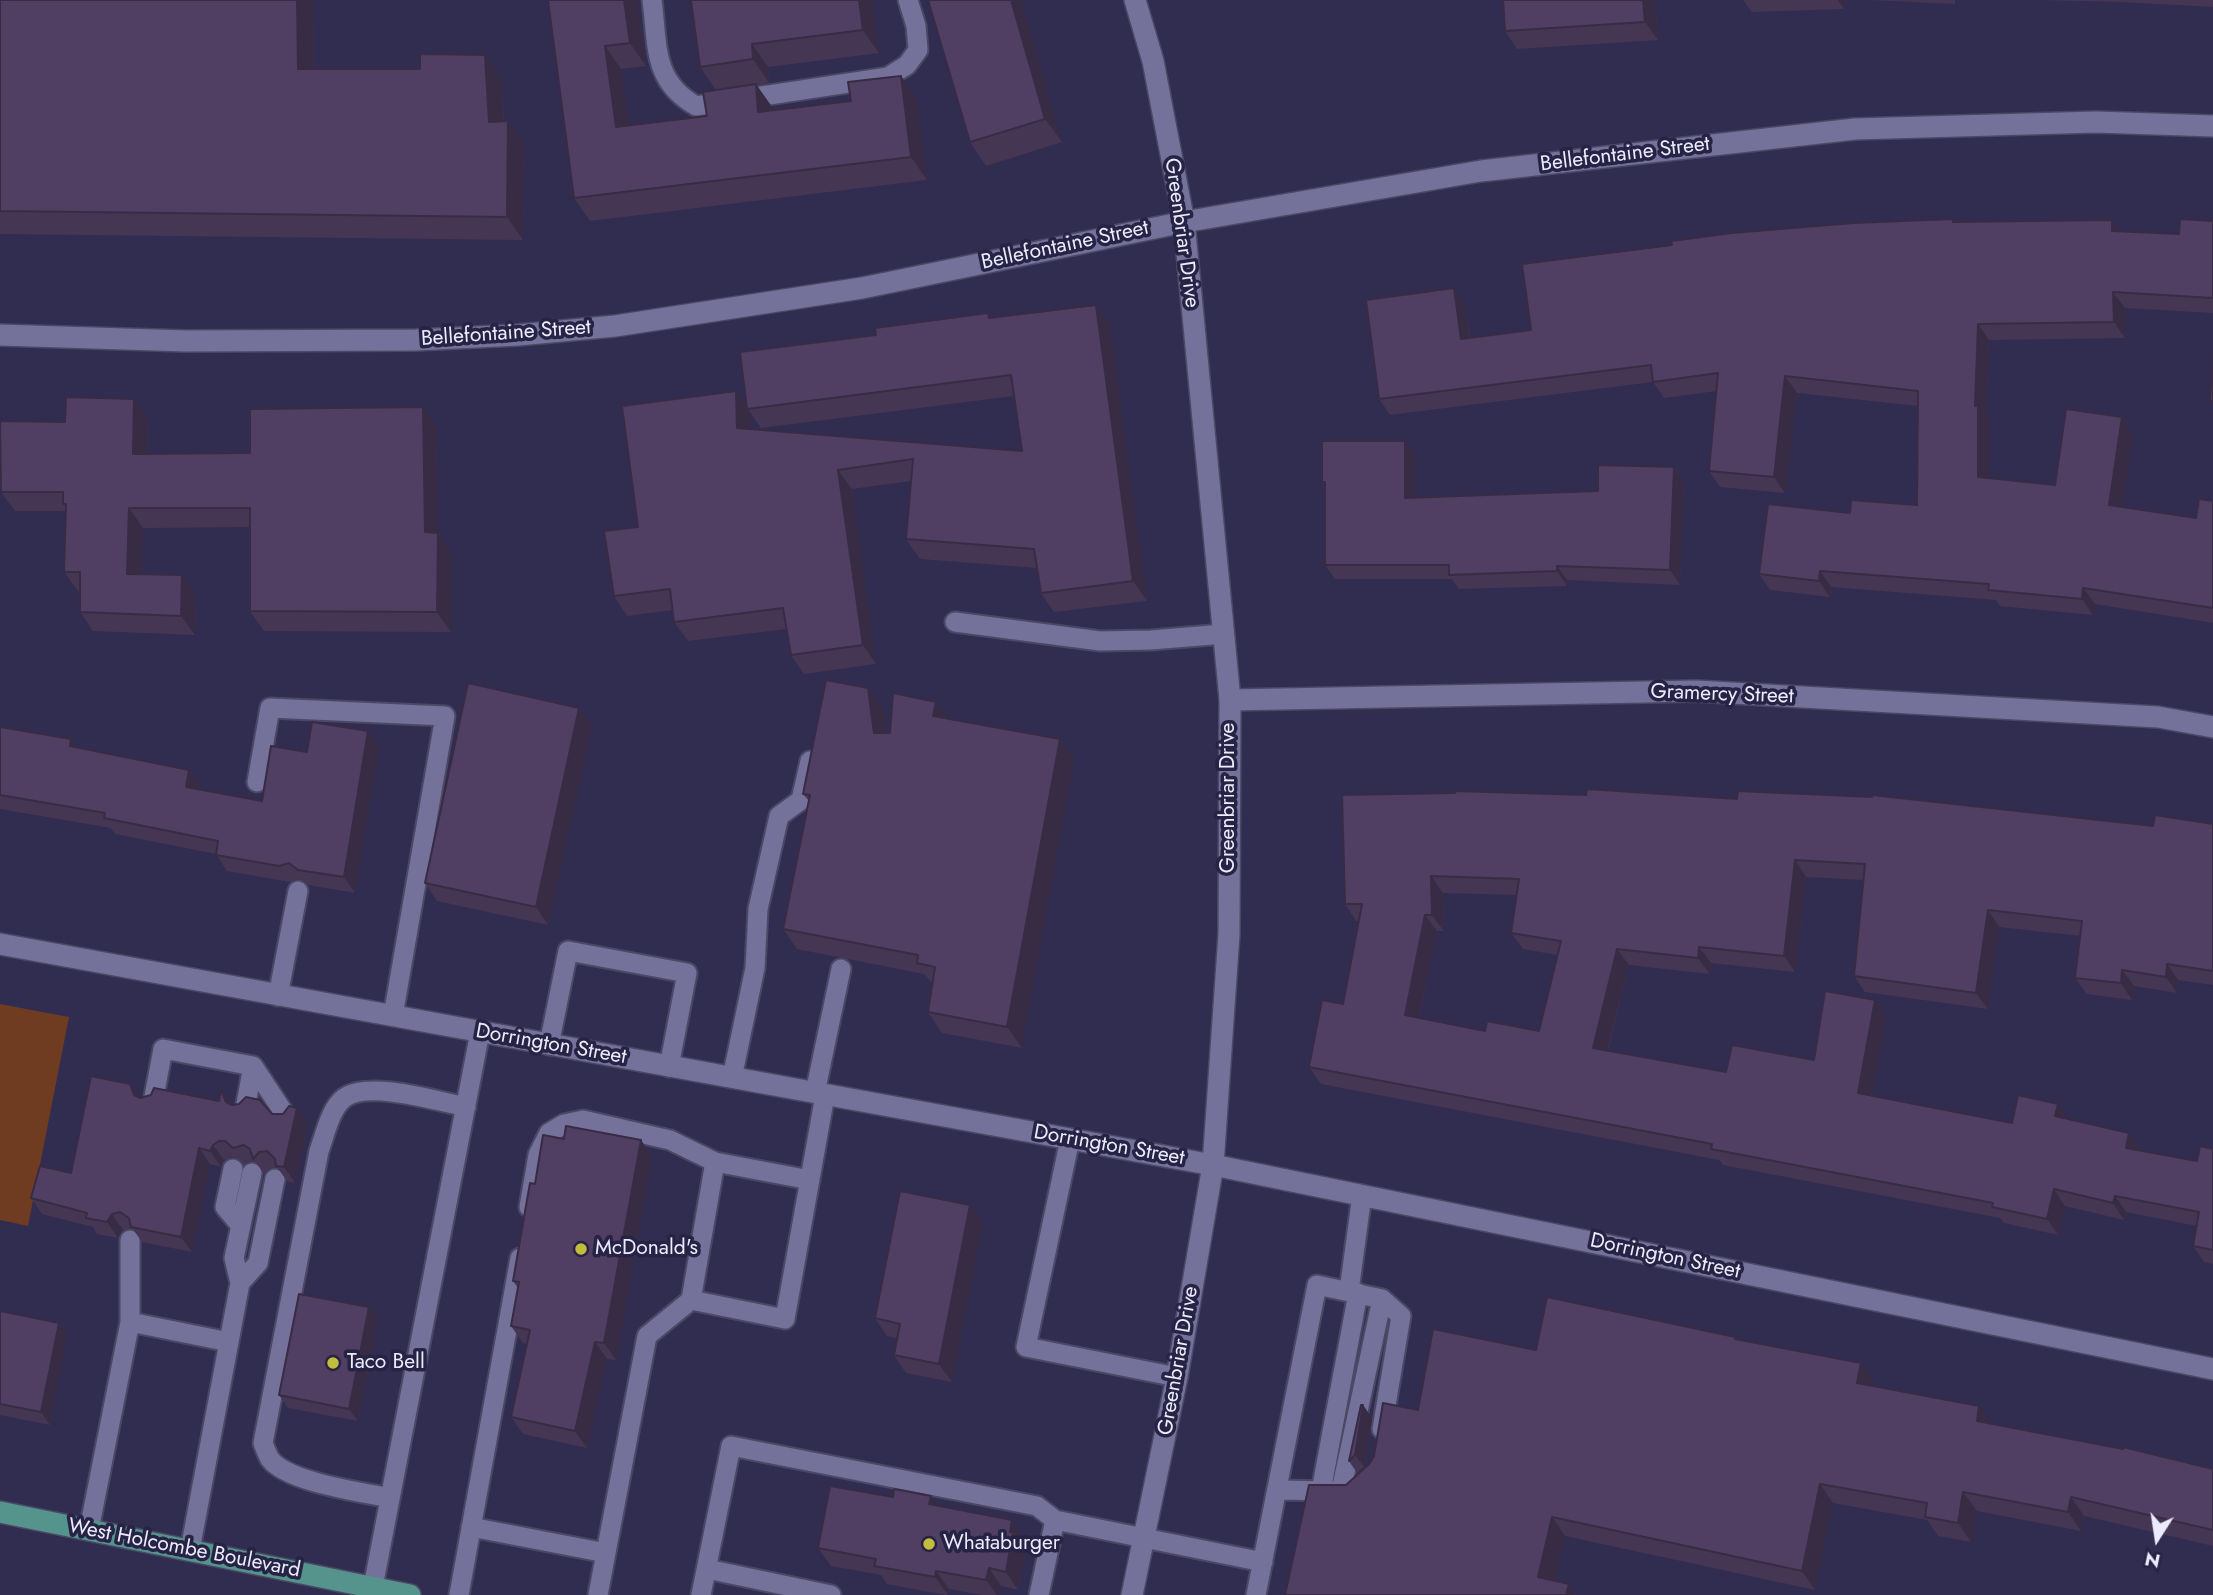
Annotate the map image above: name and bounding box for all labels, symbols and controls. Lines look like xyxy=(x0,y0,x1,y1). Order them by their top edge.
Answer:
street label: Bellefontaine Street xyxy=(1539,132,1711,178)
street label: Greenbriar Drive xyxy=(1158,157,1204,309)
street label: Bellefontaine Street xyxy=(979,216,1151,276)
street label: Bellefontaine Street xyxy=(420,315,592,353)
street label: Gramercy Street xyxy=(1650,680,1794,710)
street label: Greenbriar Drive xyxy=(1216,723,1242,873)
street label: Dorrington Street xyxy=(474,1019,628,1071)
street label: Dorrington Street xyxy=(1032,1120,1186,1172)
street label: Dorrington Street xyxy=(1588,1229,1742,1285)
place label: McDonald's xyxy=(595,1236,698,1262)
marker: McDonald's xyxy=(573,1241,589,1257)
street label: Greenbriar Drive xyxy=(1154,1285,1204,1437)
place label: Taco Bell xyxy=(347,1350,425,1376)
marker: Taco Bell xyxy=(325,1355,341,1371)
north arrow xyxy=(2122,1504,2192,1574)
street label: West Holcombe Boulevard xyxy=(66,1514,302,1584)
place label: Whataburger xyxy=(943,1531,1060,1557)
marker: Whataburger xyxy=(921,1536,937,1552)
text: N xyxy=(2142,1545,2163,1575)

